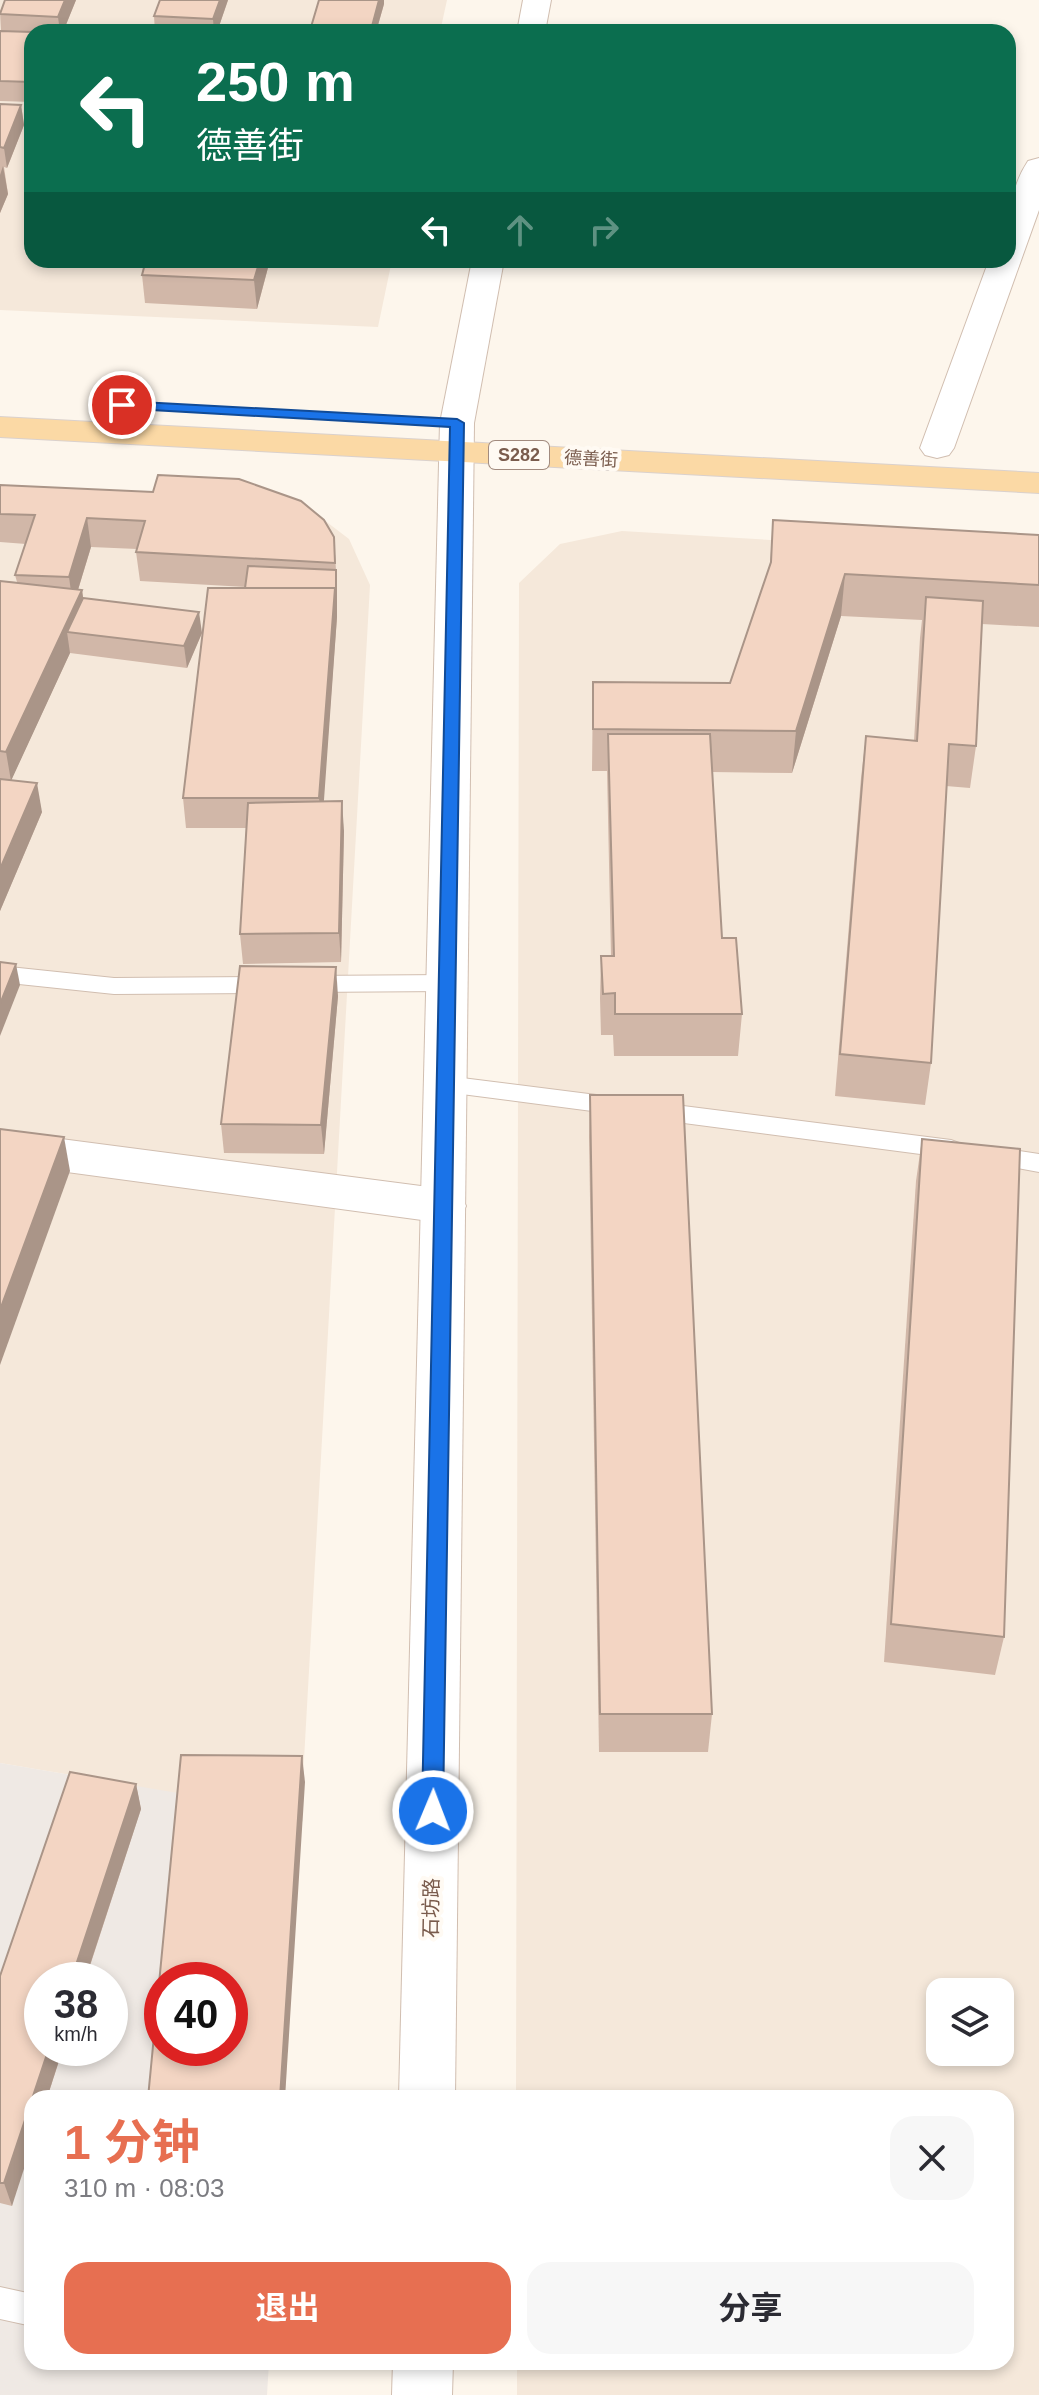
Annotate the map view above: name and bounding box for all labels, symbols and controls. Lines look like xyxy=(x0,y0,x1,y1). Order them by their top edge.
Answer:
text: 250 m xyxy=(196,50,355,113)
icon: left xyxy=(64,56,168,160)
text: 德善街 xyxy=(196,125,304,166)
icon: left xyxy=(414,208,458,252)
icon: ahead xyxy=(498,208,542,252)
icon: right xyxy=(582,208,626,252)
pin xyxy=(88,371,156,439)
icon: arrive xyxy=(100,383,144,427)
road number: S282 xyxy=(489,441,549,469)
street label: 德善街 xyxy=(564,448,618,470)
position arrow xyxy=(391,1769,475,1853)
street label: 石坊路 xyxy=(419,1878,443,1938)
speed limit sign: 40 xyxy=(144,1962,248,2066)
map controls xyxy=(926,1978,1014,2066)
button: layers xyxy=(926,1978,1014,2066)
text: 38 xyxy=(54,1982,98,2026)
text: km/h xyxy=(54,2023,98,2045)
text: 1 分钟 xyxy=(64,2116,200,2169)
button: close xyxy=(890,2116,974,2200)
text: 310 m · 08:03 xyxy=(64,2173,224,2203)
button: 退出 xyxy=(64,2262,511,2354)
button: 分享 xyxy=(527,2262,974,2354)

